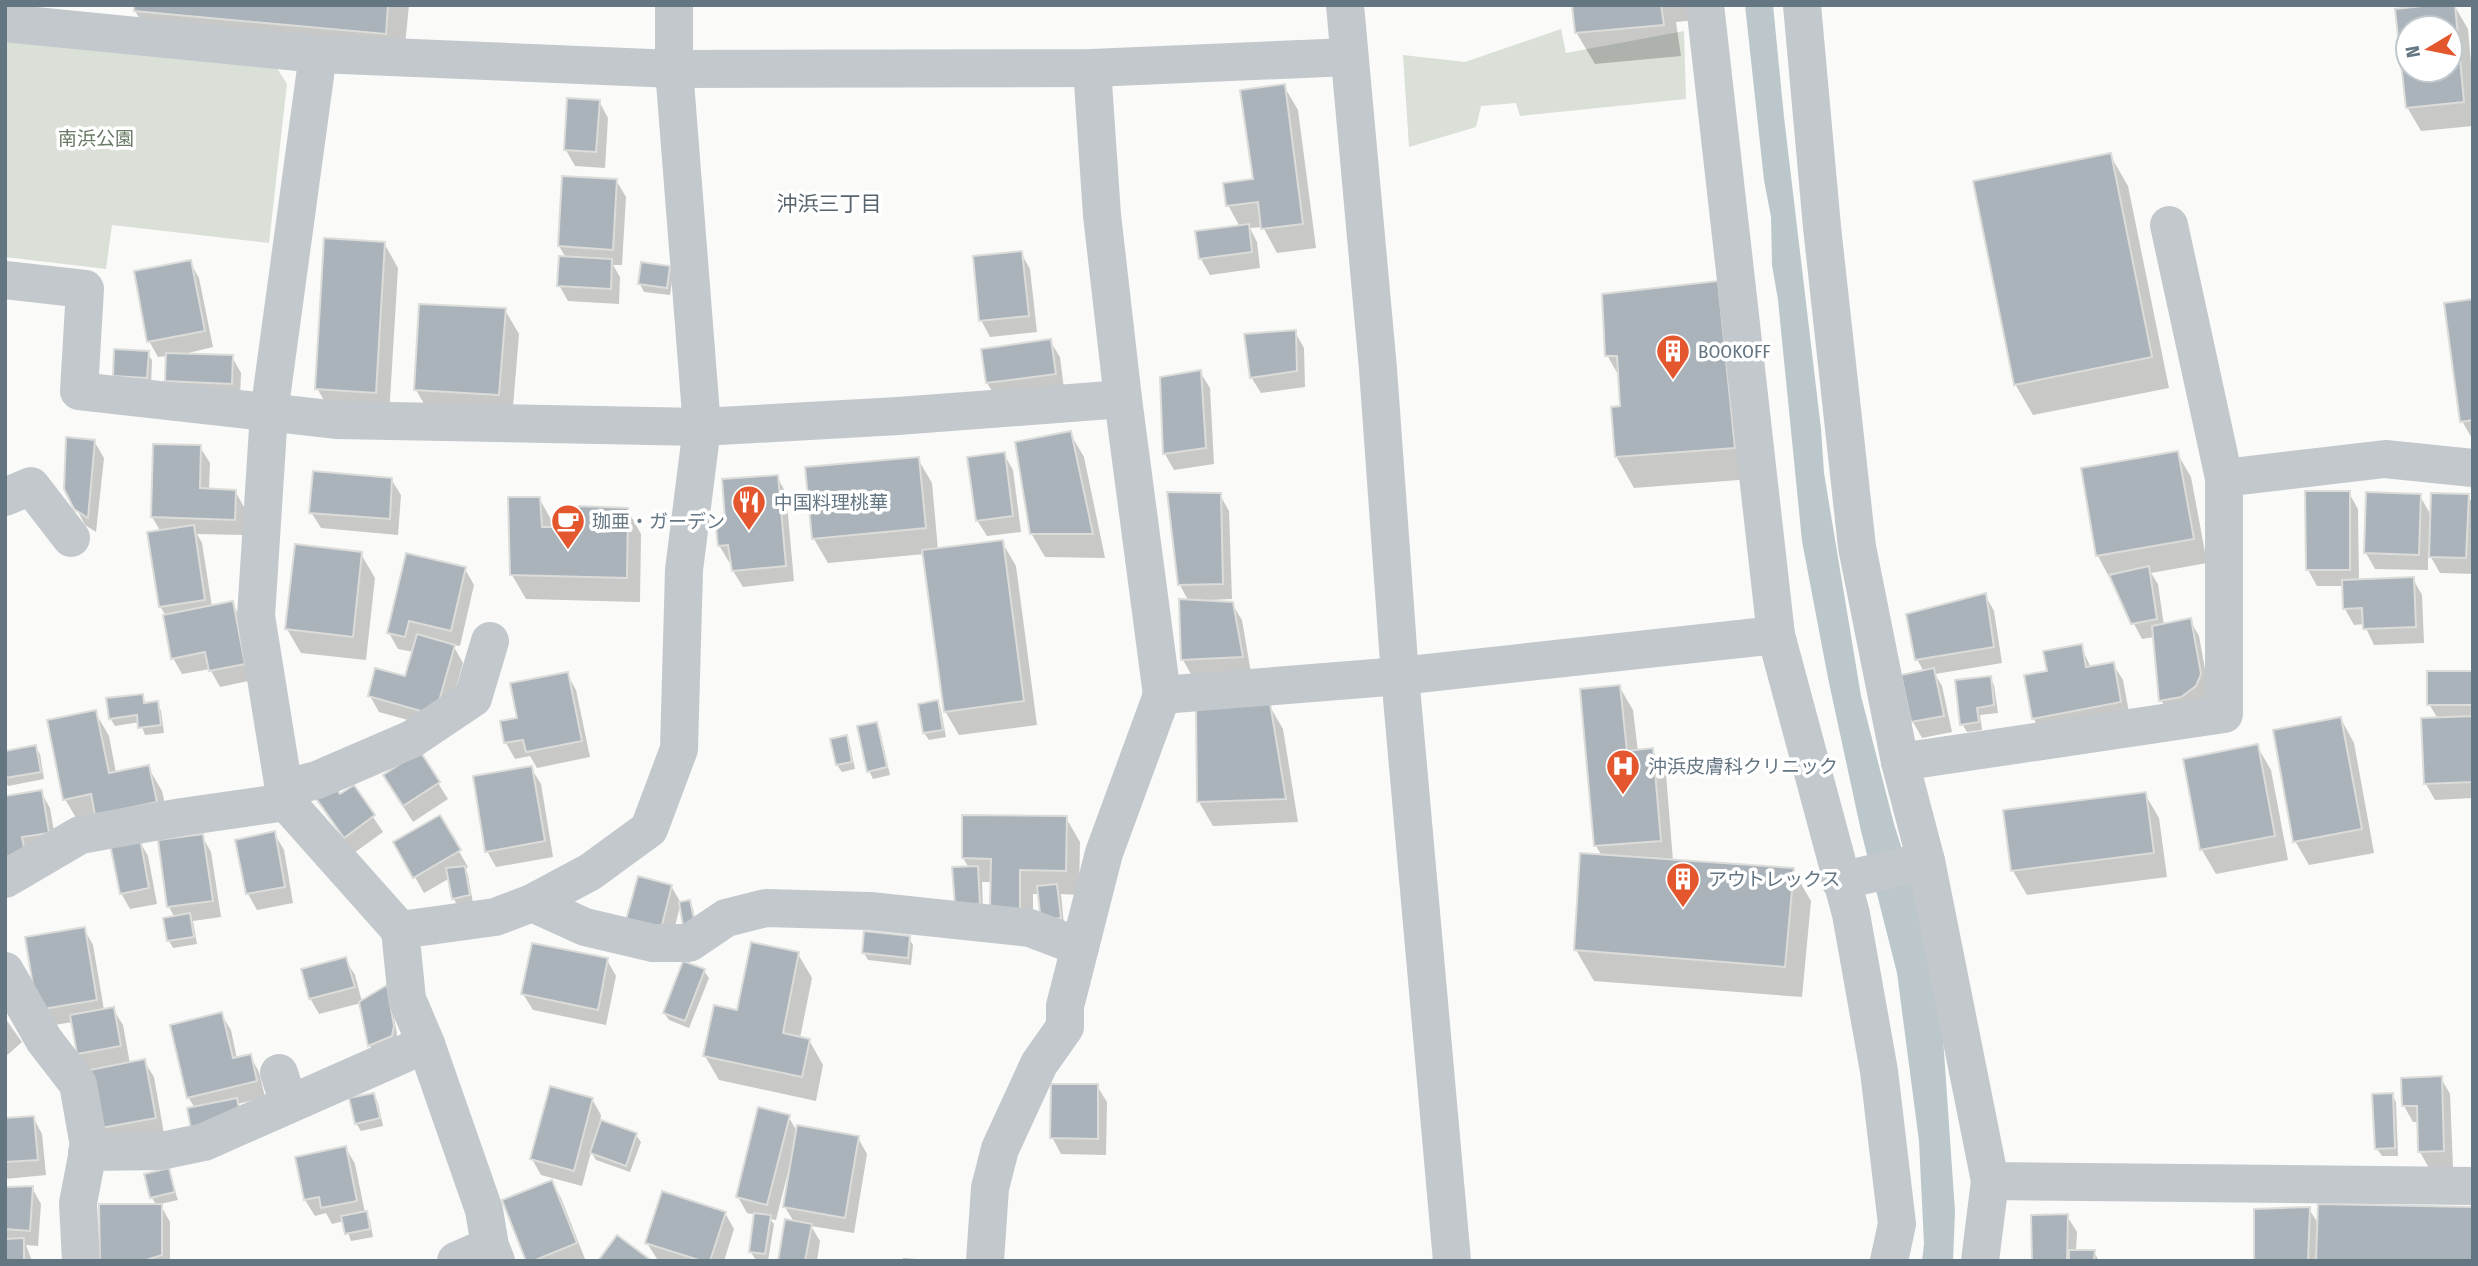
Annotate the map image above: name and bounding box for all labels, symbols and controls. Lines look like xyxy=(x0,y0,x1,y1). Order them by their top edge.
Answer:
north arrow xyxy=(2394,14,2464,84)
text: N xyxy=(2400,44,2425,59)
park label: 南浜公園 xyxy=(58,127,134,150)
district label: 沖浜三丁目 xyxy=(777,191,882,217)
building icon: BOOKOFF xyxy=(1654,332,1692,381)
place label: BOOKOFF xyxy=(1698,340,1771,363)
restaurant icon: 中国料理桃華 xyxy=(730,483,768,532)
place label: 中国料理桃華 xyxy=(774,491,888,514)
cafe icon: 珈亜・ガーデン xyxy=(549,502,587,551)
place label: 珈亜・ガーデン xyxy=(592,510,725,533)
hospital icon: 沖浜皮膚科クリニック xyxy=(1604,747,1642,796)
place label: 沖浜皮膚科クリニック xyxy=(1648,755,1838,778)
building icon: アウトレックス xyxy=(1664,860,1702,909)
place label: アウトレックス xyxy=(1708,868,1840,891)

